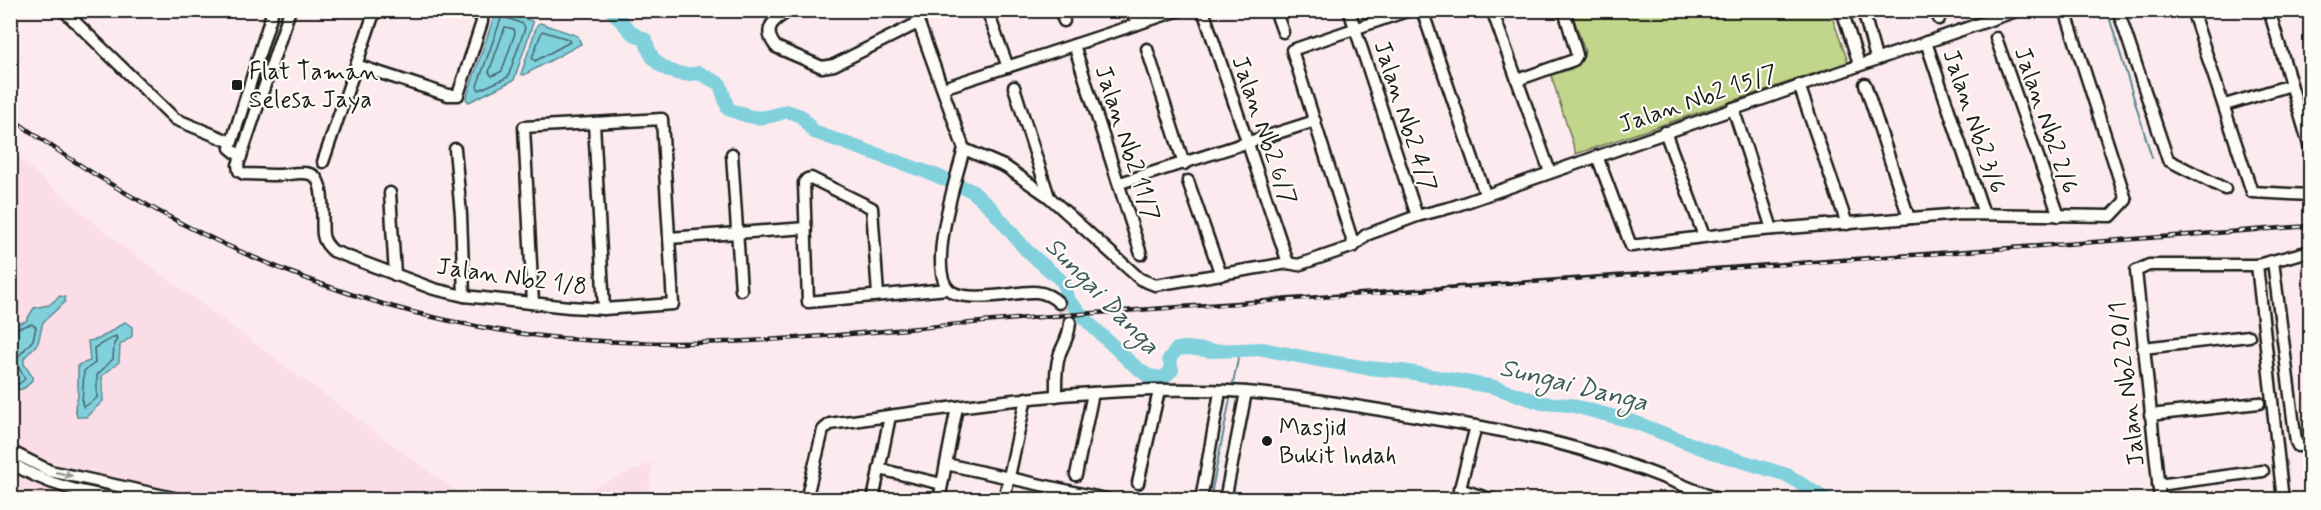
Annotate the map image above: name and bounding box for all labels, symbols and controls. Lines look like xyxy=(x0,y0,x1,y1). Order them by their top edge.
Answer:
street label: Jalan Nb2 4/7 xyxy=(1366,37,1444,196)
street label: Jalan Nb2 2/6 xyxy=(2006,43,2085,198)
street label: Jalan Nb2 3/6 xyxy=(1934,45,2013,198)
street label: Jalan Nb2 6/7 xyxy=(1224,52,1304,209)
place label: Flat Taman Selesa Jaya xyxy=(249,57,379,116)
street label: Jalan Nb2 15/7 xyxy=(1615,58,1782,141)
street label: Jalan Nb2 11/7 xyxy=(1087,62,1166,225)
marker: Flat Taman Selesa Jaya xyxy=(230,78,244,92)
water label: Sungai Danga xyxy=(1035,230,1166,364)
street label: Jalan Nb2 1/8 xyxy=(435,252,589,303)
street label: Jalan Nb2 20/1 xyxy=(2102,300,2153,468)
water label: Sungai Danga xyxy=(1496,351,1651,423)
place label: Masjid Bukit Indah xyxy=(1279,413,1397,472)
marker: Masjid Bukit Indah xyxy=(1260,434,1274,448)
one-way arrow xyxy=(54,470,73,480)

